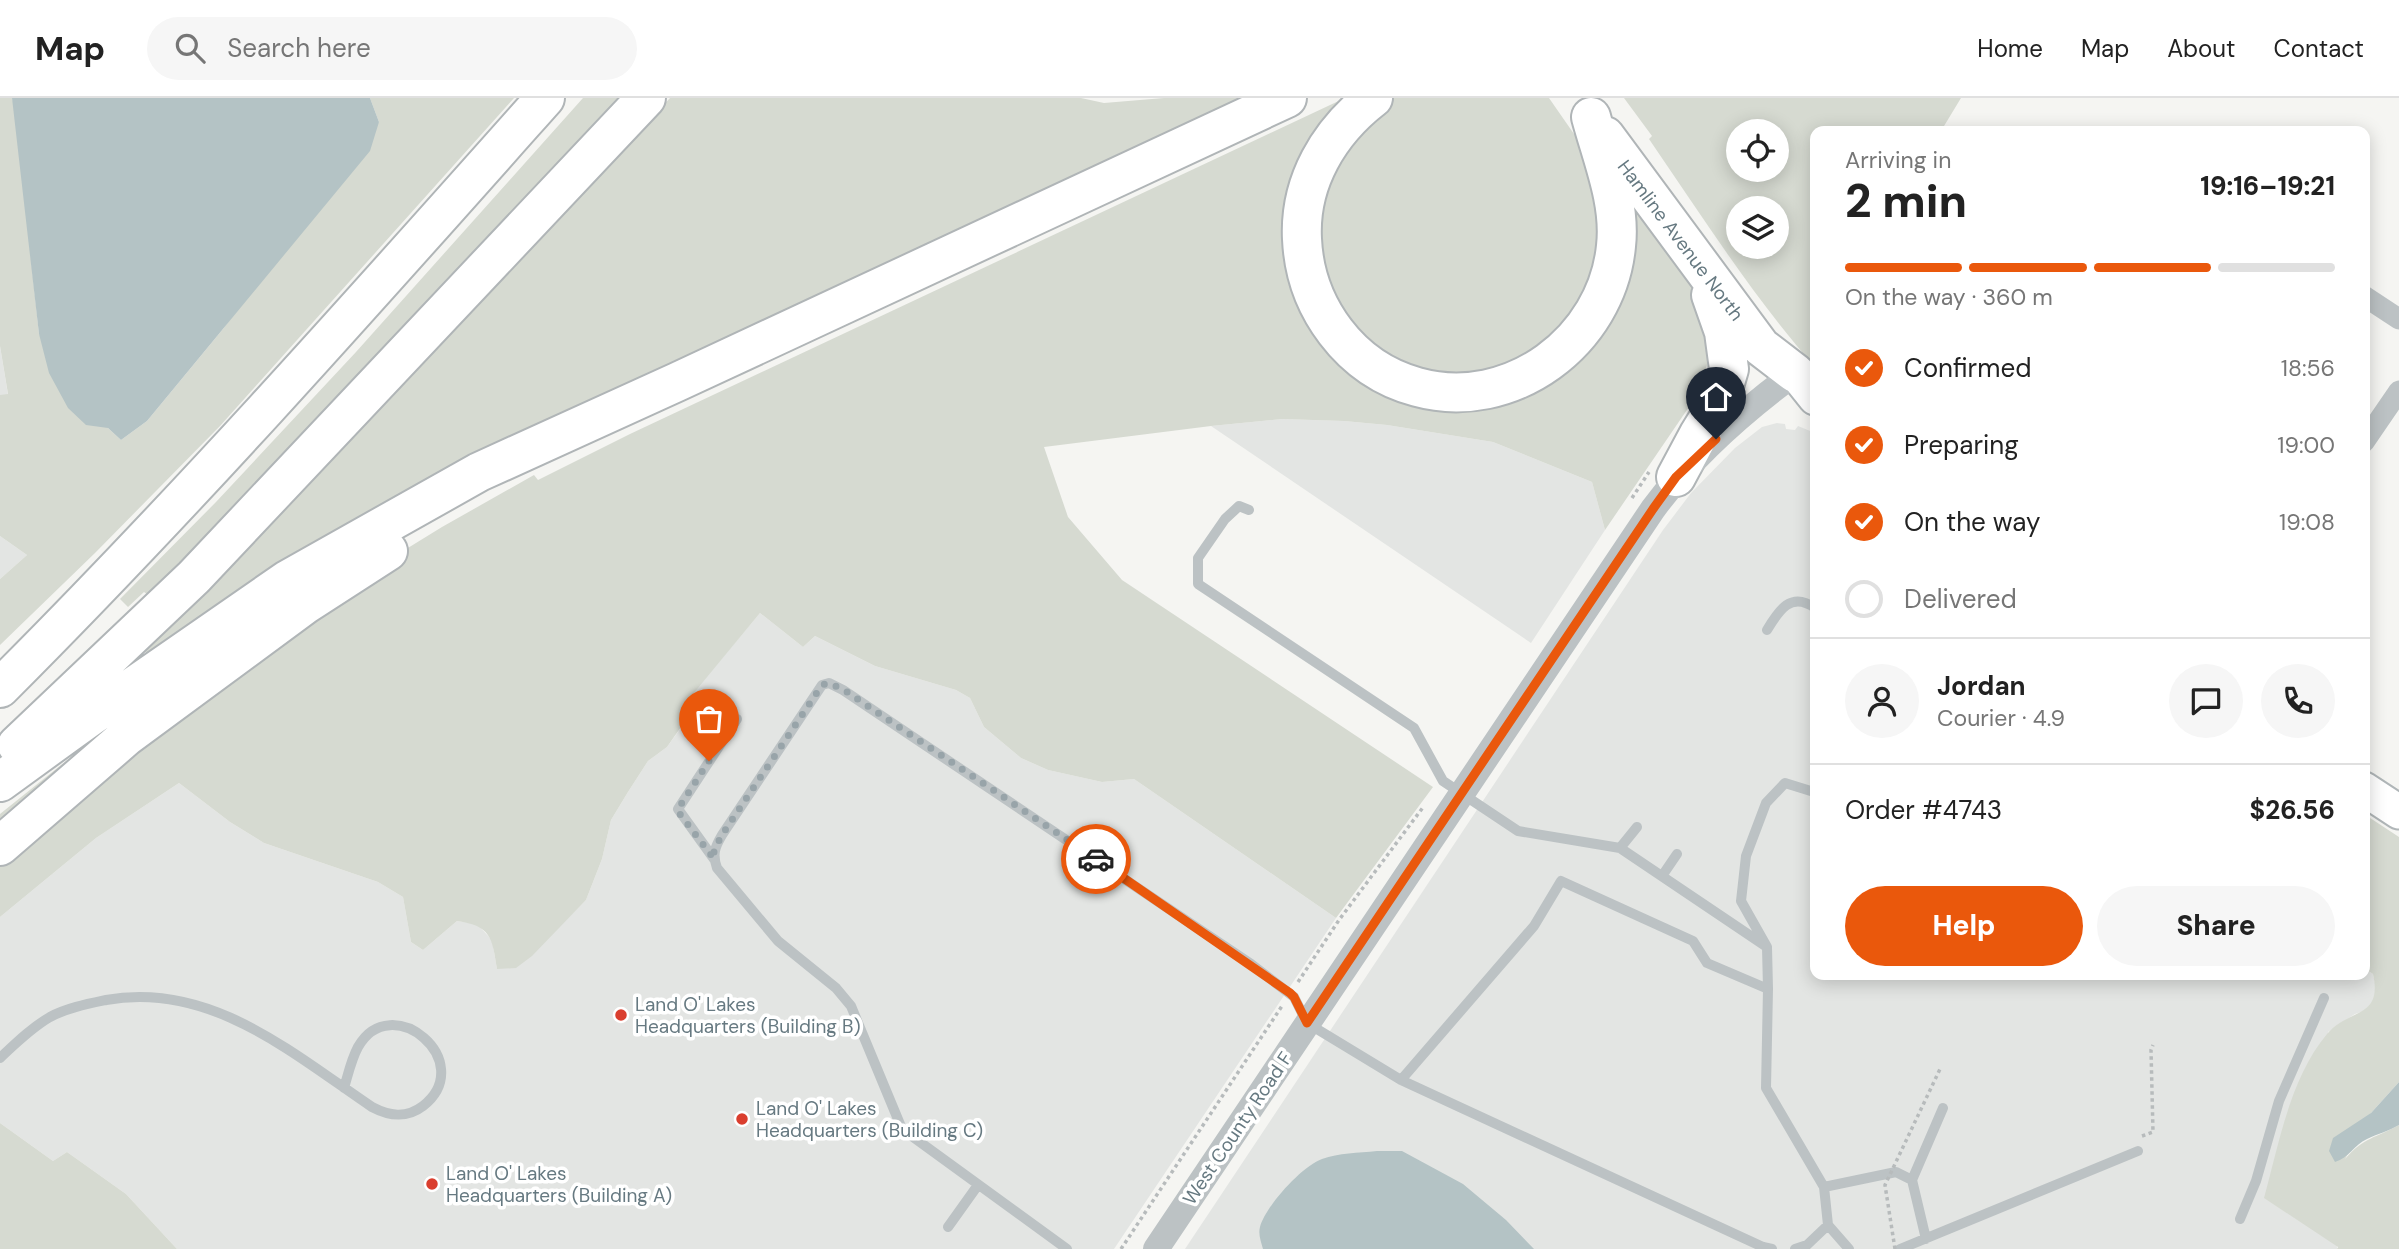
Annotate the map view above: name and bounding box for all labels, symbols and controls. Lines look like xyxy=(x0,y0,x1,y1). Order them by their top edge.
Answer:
search box xyxy=(147,17,637,80)
text: Map xyxy=(35,27,105,70)
icon: search xyxy=(171,29,209,67)
text: Search here xyxy=(227,31,371,65)
text: Home xyxy=(1977,33,2043,64)
text: Map xyxy=(2081,33,2129,64)
text: About xyxy=(2167,33,2236,64)
text: Contact xyxy=(2274,33,2364,64)
map controls xyxy=(1726,119,1789,259)
button: locate xyxy=(1726,119,1789,182)
text: Arriving in xyxy=(1845,145,1951,175)
street label: Hamline Avenue North xyxy=(1612,155,1749,326)
text: 19:16–19:21 xyxy=(2200,169,2335,203)
text: 2 min xyxy=(1845,171,1967,231)
button: layers xyxy=(1726,196,1789,259)
text: On the way · 360 m xyxy=(1845,282,2053,312)
icon: check xyxy=(1845,349,1883,387)
text: Confirmed xyxy=(1904,351,2031,385)
text: 18:56 xyxy=(2281,353,2335,383)
pin xyxy=(1686,367,1746,439)
icon: home xyxy=(1697,378,1735,416)
icon: check xyxy=(1845,426,1883,464)
text: Preparing xyxy=(1904,428,2019,462)
text: 19:00 xyxy=(2277,430,2335,460)
icon: check xyxy=(1845,503,1883,541)
text: On the way xyxy=(1904,505,2040,539)
text: 19:08 xyxy=(2279,507,2335,537)
text: Delivered xyxy=(1904,582,2017,616)
button: person xyxy=(1845,664,1919,738)
button: chat xyxy=(2169,664,2243,738)
button: phone xyxy=(2261,664,2335,738)
text: Jordan xyxy=(1937,669,2026,703)
pin xyxy=(679,689,739,761)
icon: bag xyxy=(690,700,728,738)
text: Courier · 4.9 xyxy=(1937,703,2065,733)
text: Order #4743 xyxy=(1845,793,2002,827)
text: $26.56 xyxy=(2249,793,2335,827)
courier xyxy=(1061,824,1131,894)
icon: car xyxy=(1077,840,1115,878)
button: Help xyxy=(1845,886,2083,966)
button: Share xyxy=(2097,886,2335,966)
place label: Land O' Lakes Headquarters (Building B) xyxy=(635,992,861,1039)
marker: Land O' Lakes Headquarters (Building B) xyxy=(613,1007,629,1023)
street label: West County Road F xyxy=(1177,1047,1298,1209)
place label: Land O' Lakes Headquarters (Building C) xyxy=(756,1096,983,1143)
marker: Land O' Lakes Headquarters (Building C) xyxy=(734,1111,750,1127)
place label: Land O' Lakes Headquarters (Building A) xyxy=(446,1161,672,1208)
marker: Land O' Lakes Headquarters (Building A) xyxy=(424,1176,440,1192)

